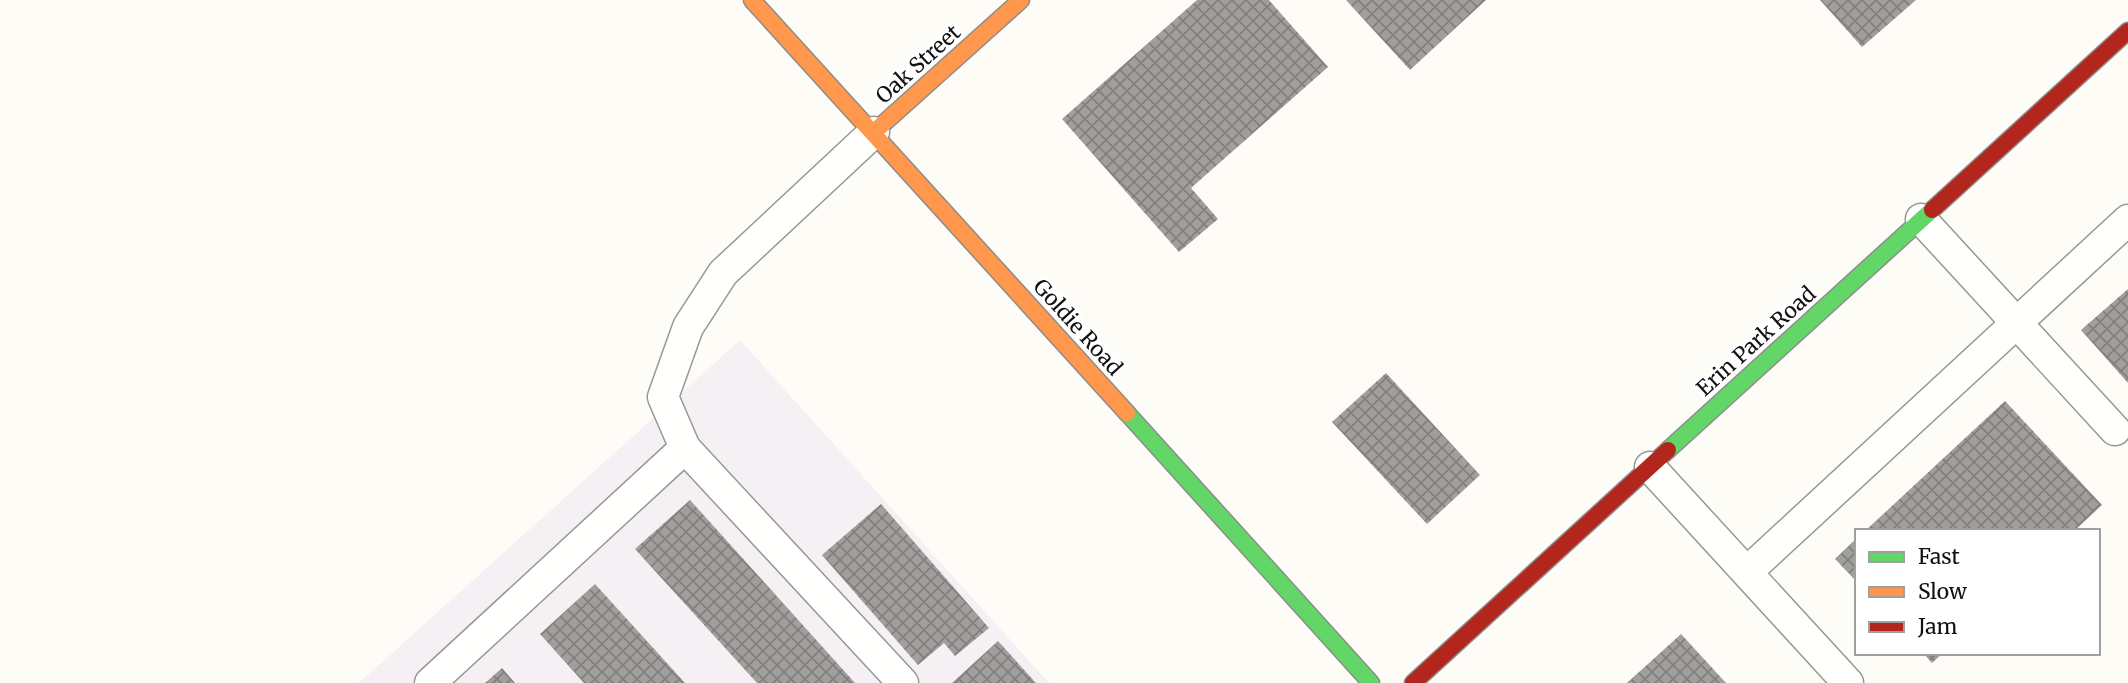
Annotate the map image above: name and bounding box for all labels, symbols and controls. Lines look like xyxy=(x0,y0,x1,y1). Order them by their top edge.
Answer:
street label: Oak Street xyxy=(870,19,966,109)
street label: Goldie Road xyxy=(1028,273,1129,381)
street label: Erin Park Road xyxy=(1691,280,1821,402)
legend xyxy=(1855,529,2100,655)
text: Fast xyxy=(1918,543,1960,570)
text: Slow xyxy=(1918,578,1967,605)
text: Jam xyxy=(1917,613,1957,640)

